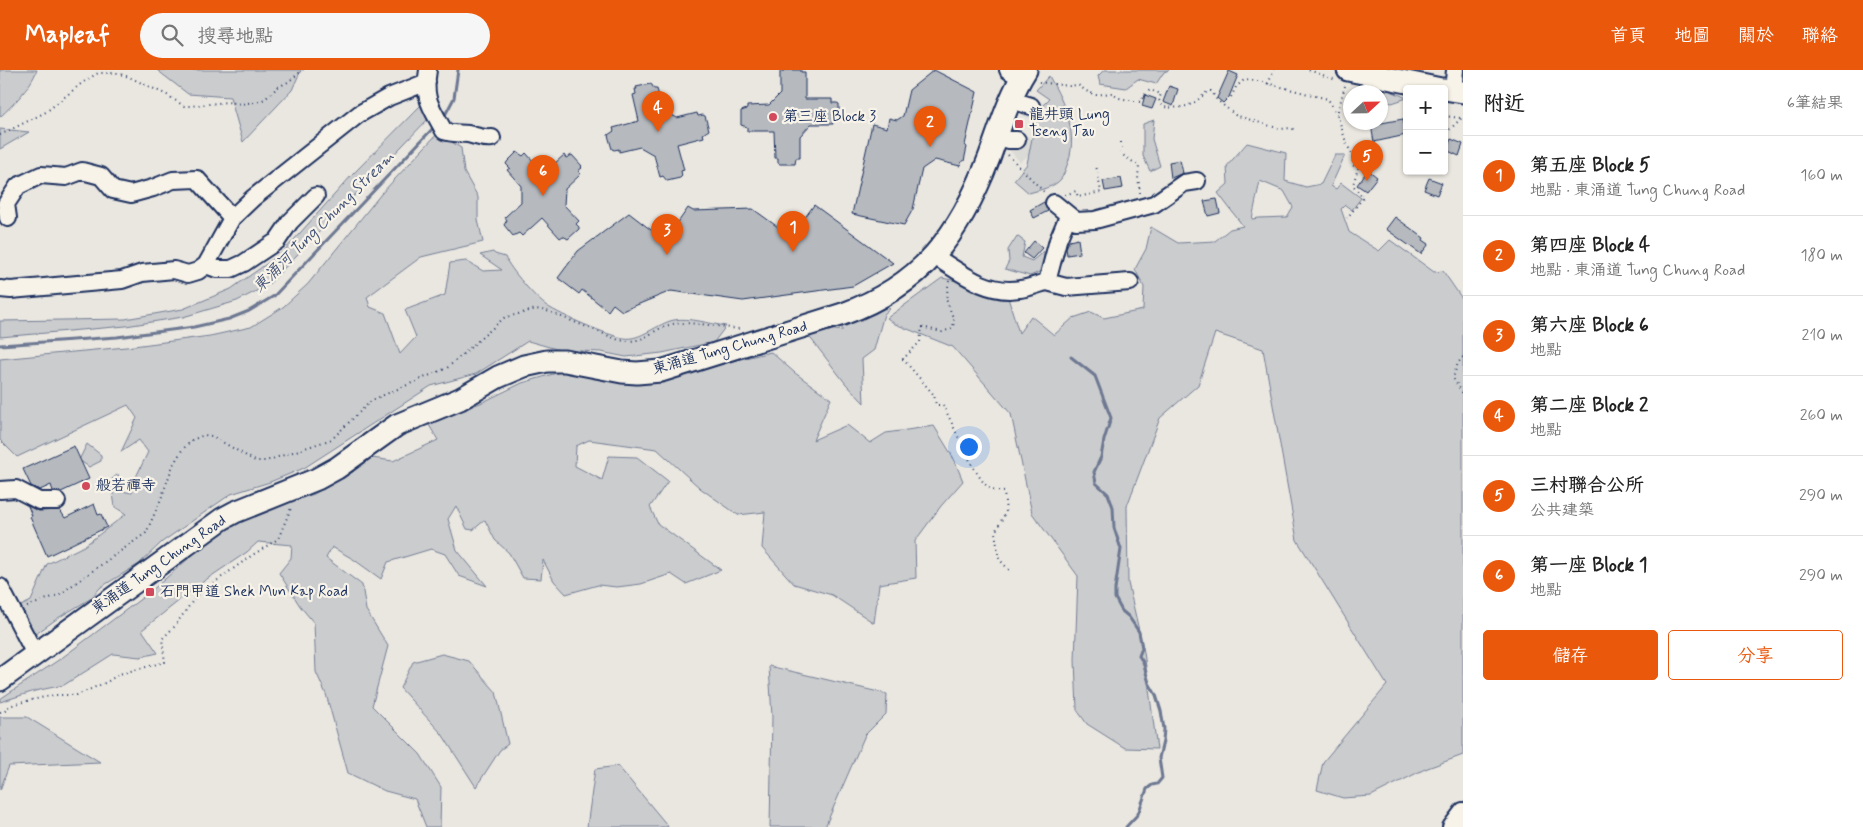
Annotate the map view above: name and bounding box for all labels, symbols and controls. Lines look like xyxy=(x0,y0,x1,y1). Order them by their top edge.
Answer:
search box xyxy=(140,13,490,58)
text: Mapleaf xyxy=(25,20,110,51)
icon: search xyxy=(158,21,186,49)
text: 搜尋地點 xyxy=(198,24,274,49)
text: 首頁 xyxy=(1610,24,1646,48)
text: 地圖 xyxy=(1674,24,1710,48)
text: 關於 xyxy=(1738,24,1774,48)
text: 聯絡 xyxy=(1802,24,1838,48)
north arrow xyxy=(1343,85,1388,130)
map controls xyxy=(1403,85,1448,175)
button: + xyxy=(1403,85,1448,130)
text: 附近 xyxy=(1483,90,1525,118)
pin: 4 xyxy=(642,91,674,132)
text: 6筆結果 xyxy=(1787,93,1843,114)
place label: 龍井頭 Lung Tseng Tau xyxy=(1029,105,1110,142)
pin: 2 xyxy=(914,106,946,147)
place label: 第三座 Block 3 xyxy=(783,107,876,127)
marker: 第三座 Block 3 xyxy=(767,111,779,123)
marker: 龍井頭 Lung Tseng Tau xyxy=(1013,118,1025,130)
button: − xyxy=(1403,130,1448,175)
pin: 5 xyxy=(1351,140,1383,181)
water label: 東涌河 Tung Chung Stream xyxy=(249,147,401,299)
text: 第五座 Block 5 xyxy=(1530,153,1651,178)
pin: 6 xyxy=(527,155,559,196)
text: 1 xyxy=(1495,165,1503,186)
text: 160 m xyxy=(1800,165,1843,186)
text: 地點 · 東涌道 Tung Chung Road xyxy=(1530,180,1745,201)
pin: 1 xyxy=(777,211,809,252)
pin: 3 xyxy=(651,214,683,255)
text: 第四座 Block 4 xyxy=(1530,233,1650,258)
text: 2 xyxy=(1495,245,1503,266)
text: 180 m xyxy=(1800,245,1843,266)
text: 地點 · 東涌道 Tung Chung Road xyxy=(1530,260,1745,281)
text: 第六座 Block 6 xyxy=(1530,313,1649,338)
street label: 東涌道 Tung Chung Road xyxy=(650,316,810,381)
text: 3 xyxy=(1495,325,1503,346)
text: 210 m xyxy=(1802,325,1843,346)
text: 地點 xyxy=(1530,340,1562,361)
text: 第二座 Block 2 xyxy=(1530,393,1648,418)
text: 4 xyxy=(1494,405,1504,426)
text: 260 m xyxy=(1800,405,1843,426)
text: 地點 xyxy=(1530,420,1562,441)
your location xyxy=(956,434,982,460)
text: 三村聯合公所 xyxy=(1530,473,1644,498)
place label: 般若禪寺 xyxy=(96,476,156,496)
marker: 般若禪寺 xyxy=(80,480,92,492)
text: 5 xyxy=(1494,485,1504,506)
text: 290 m xyxy=(1799,485,1843,506)
text: 公共建築 xyxy=(1530,500,1594,521)
street label: 東涌道 Tung Chung Road xyxy=(88,511,231,620)
text: 第一座 Block 1 xyxy=(1530,553,1648,578)
text: 6 xyxy=(1495,565,1503,586)
text: 290 m xyxy=(1799,565,1843,586)
text: 地點 xyxy=(1530,580,1562,601)
place label: 石門甲道 Shek Mun Kap Road xyxy=(160,582,348,602)
marker: 石門甲道 Shek Mun Kap Road xyxy=(144,586,156,598)
button: 儲存 xyxy=(1483,630,1658,680)
button: 分享 xyxy=(1668,630,1843,680)

